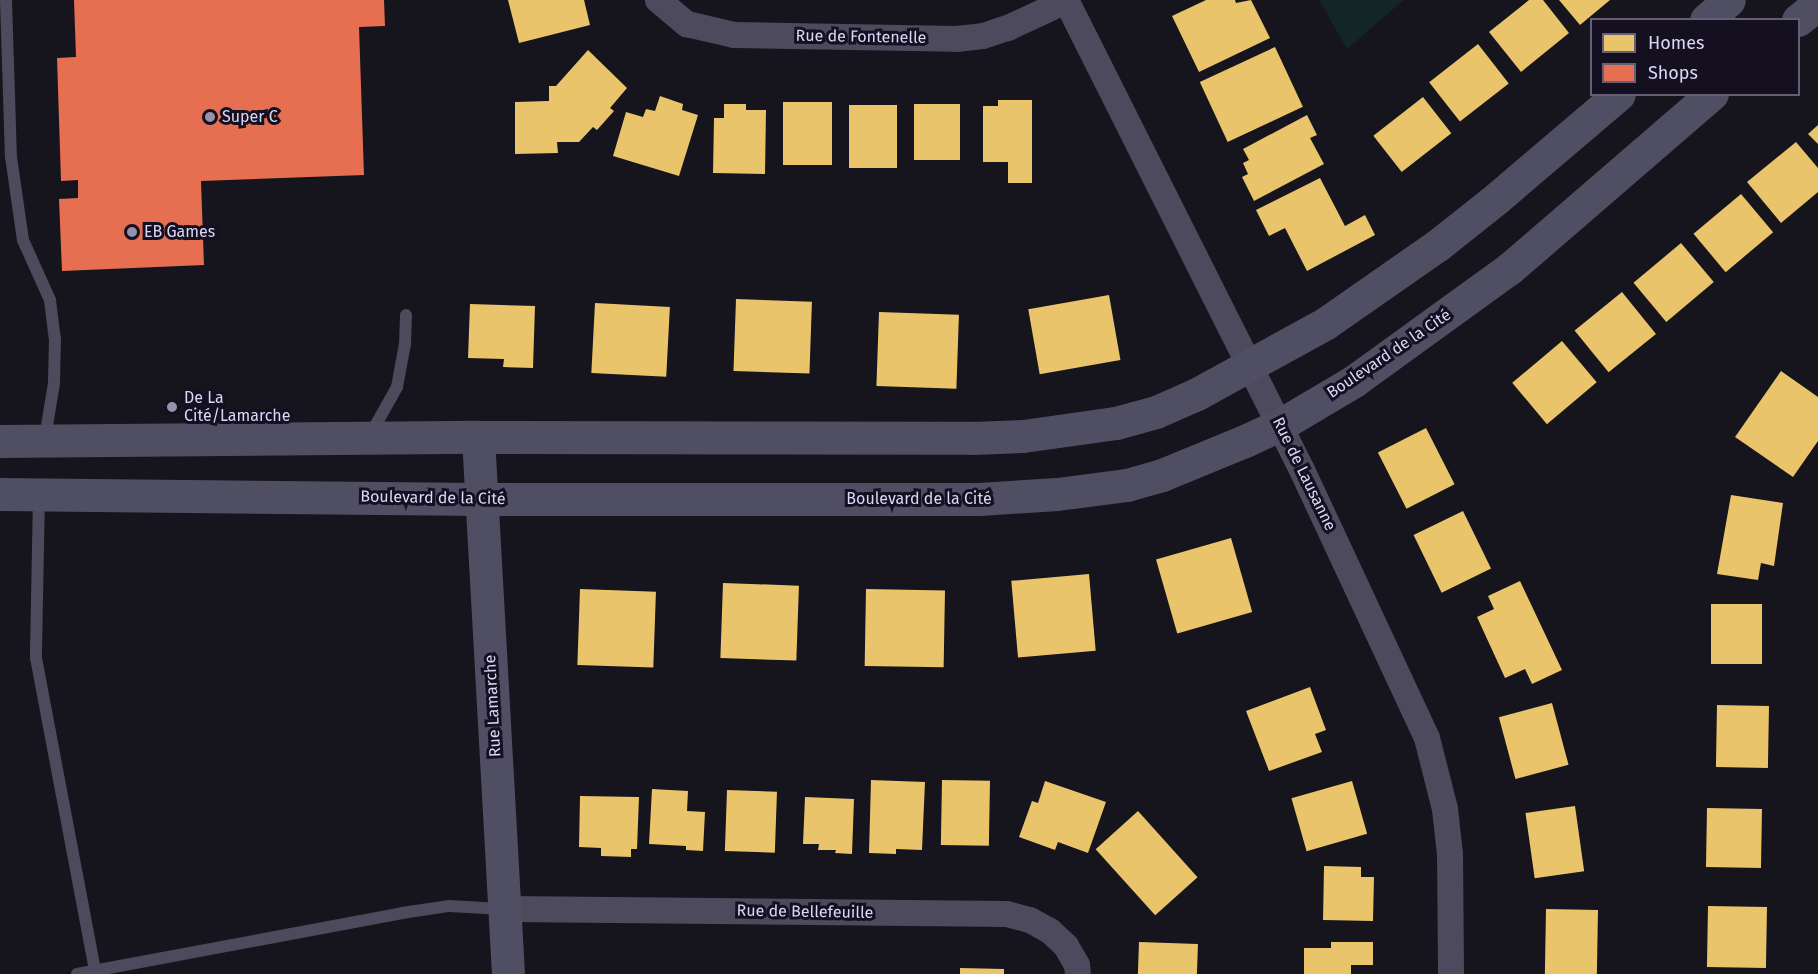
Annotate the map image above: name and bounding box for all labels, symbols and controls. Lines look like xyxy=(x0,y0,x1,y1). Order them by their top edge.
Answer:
legend xyxy=(1590,18,1800,96)
street label: Rue de Fontenelle xyxy=(795,26,927,48)
text: Homes xyxy=(1648,32,1704,54)
text: Shops xyxy=(1648,62,1698,84)
place label: Super C xyxy=(222,107,278,127)
marker: Super C xyxy=(203,110,217,124)
place label: EB Games xyxy=(144,222,215,242)
marker: EB Games xyxy=(125,225,139,239)
street label: Boulevard de la Cité xyxy=(1323,305,1455,403)
place label: De La Cité/Lamarche xyxy=(184,388,290,426)
marker: De La Cité/Lamarche xyxy=(165,400,179,414)
street label: Rue de Lausanne xyxy=(1268,414,1340,534)
street label: Boulevard de la Cité xyxy=(360,487,506,509)
street label: Boulevard de la Cité xyxy=(846,489,992,509)
street label: Rue Lamarche xyxy=(481,654,505,758)
street label: Rue de Bellefeuille xyxy=(736,901,874,923)

